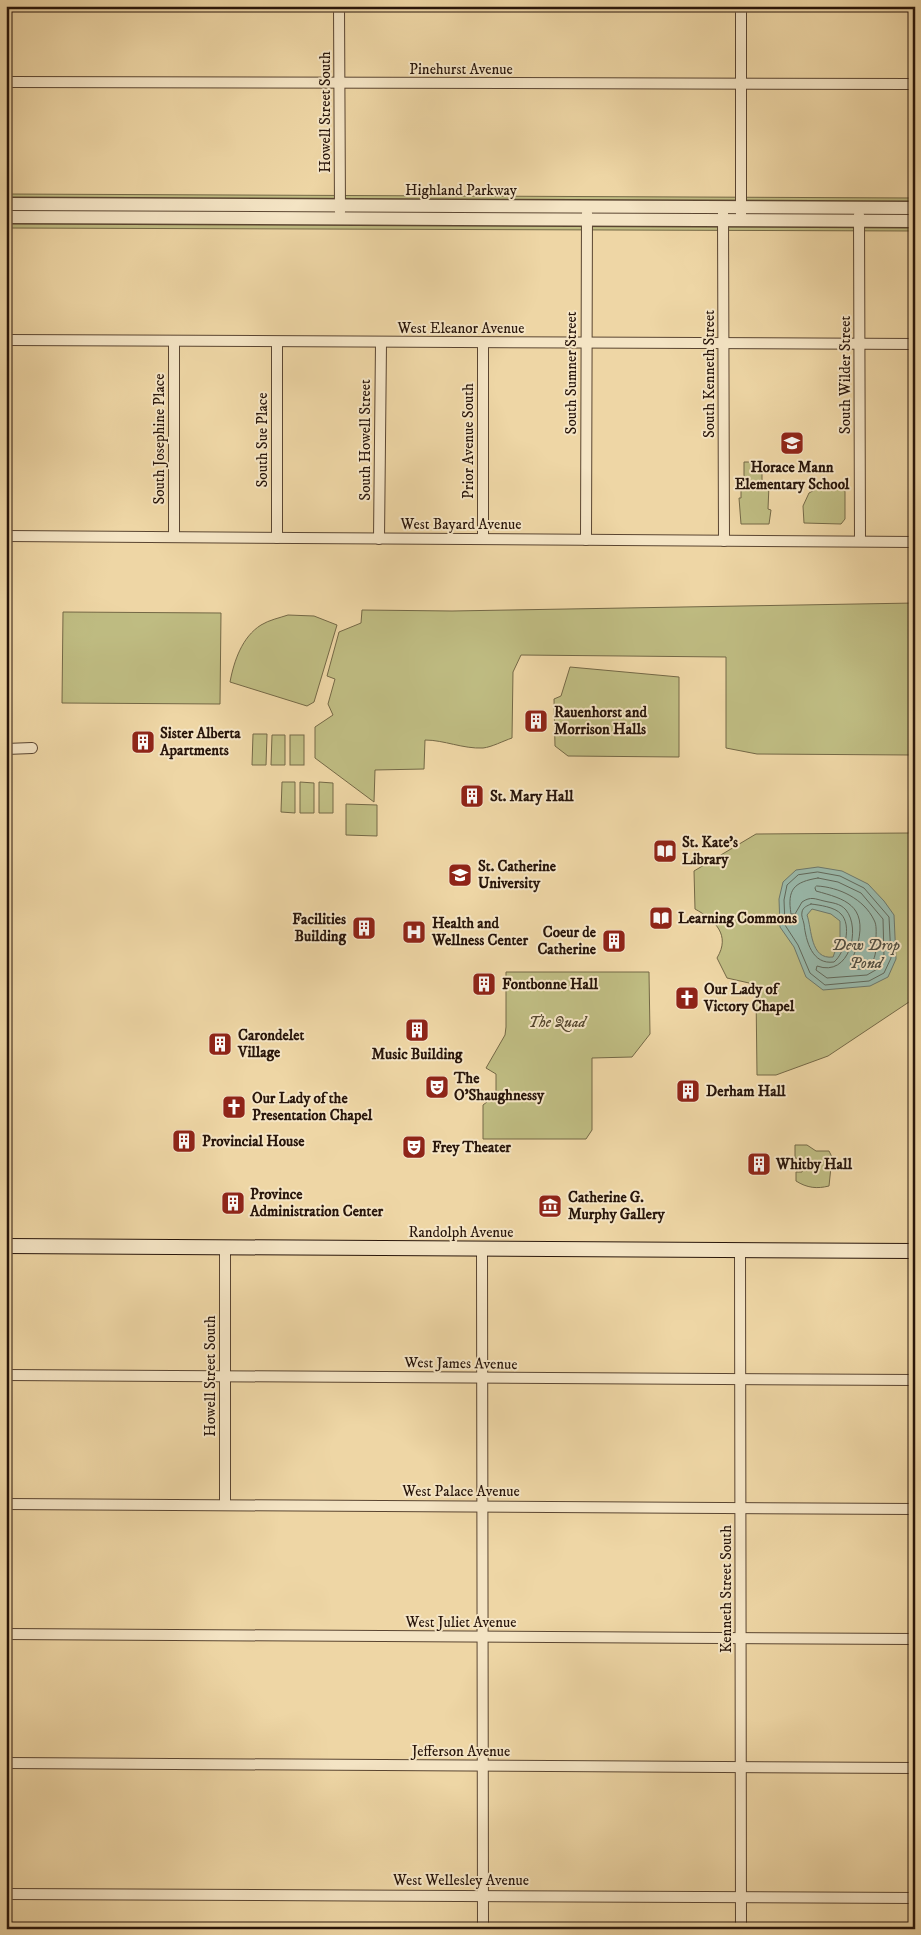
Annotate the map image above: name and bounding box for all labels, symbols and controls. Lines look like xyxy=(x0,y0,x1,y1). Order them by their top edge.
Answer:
street label: Howell Street South xyxy=(316,51,335,173)
street label: Pinehurst Avenue xyxy=(409,60,513,79)
street label: Highland Parkway xyxy=(405,181,518,200)
street label: South Kenneth Street xyxy=(700,310,719,438)
street label: South Sumner Street xyxy=(562,311,581,434)
street label: South Wilder Street xyxy=(836,316,855,434)
street label: West Eleanor Avenue xyxy=(397,319,525,338)
street label: South Josephine Place xyxy=(150,373,169,505)
street label: South Howell Street xyxy=(356,379,375,501)
street label: Prior Avenue South xyxy=(459,383,478,499)
street label: South Sue Place xyxy=(253,392,272,488)
school or university icon: Horace Mann Elementary School xyxy=(779,430,805,456)
place label: Horace Mann Elementary School xyxy=(735,458,850,494)
street label: West Bayard Avenue xyxy=(399,515,522,534)
place label: Rauenhorst and Morrison Halls xyxy=(554,703,647,739)
building icon: Rauenhorst and Morrison Halls xyxy=(523,708,549,734)
place label: Sister Alberta Apartments xyxy=(159,724,241,760)
building icon: Sister Alberta Apartments xyxy=(130,729,156,755)
building icon: St. Mary Hall xyxy=(459,783,485,809)
place label: St. Mary Hall xyxy=(490,787,574,806)
place label: St. Kate's Library xyxy=(682,833,738,869)
library icon: St. Kate's Library xyxy=(652,838,678,864)
place label: St. Catherine University xyxy=(478,857,557,893)
school or university icon: St. Catherine University xyxy=(447,862,473,888)
library icon: Learning Commons xyxy=(648,905,674,931)
place label: Learning Commons xyxy=(678,909,797,928)
place label: Facilities Building xyxy=(292,910,347,946)
place label: Health and Wellness Center xyxy=(431,914,528,950)
building icon: Facilities Building xyxy=(351,915,377,941)
hospital icon: Health and Wellness Center xyxy=(401,919,427,945)
place label: Coeur de Catherine xyxy=(537,923,597,959)
building icon: Coeur de Catherine xyxy=(601,928,627,954)
water label: Dew Drop Pond xyxy=(832,935,900,973)
building icon: Fontbonne Hall xyxy=(471,971,497,997)
place label: Fontbonne Hall xyxy=(502,975,598,994)
place label: Our Lady of Victory Chapel xyxy=(703,980,795,1016)
church icon: Our Lady of Victory Chapel xyxy=(674,985,700,1011)
park label: The Quad xyxy=(528,1013,588,1032)
building icon: Music Building xyxy=(404,1017,430,1043)
place label: Carondelet Village xyxy=(237,1026,304,1062)
building icon: Carondelet Village xyxy=(207,1031,233,1057)
place label: Music Building xyxy=(372,1045,463,1064)
place label: The O'Shaughnessy xyxy=(453,1069,545,1105)
theatre icon: The O'Shaughnessy xyxy=(424,1074,450,1100)
building icon: Derham Hall xyxy=(675,1078,701,1104)
place label: Derham Hall xyxy=(706,1082,786,1101)
place label: Our Lady of the Presentation Chapel xyxy=(252,1089,373,1125)
church icon: Our Lady of the Presentation Chapel xyxy=(221,1094,247,1120)
building icon: Provincial House xyxy=(171,1128,197,1154)
place label: Provincial House xyxy=(202,1132,305,1151)
theatre icon: Frey Theater xyxy=(401,1134,427,1160)
place label: Frey Theater xyxy=(432,1138,511,1157)
building icon: Whitby Hall xyxy=(746,1151,772,1177)
place label: Whitby Hall xyxy=(775,1155,852,1174)
place label: Province Administration Center xyxy=(249,1185,384,1221)
place label: Catherine G. Murphy Gallery xyxy=(568,1188,665,1224)
building icon: Province Administration Center xyxy=(220,1190,246,1216)
museum icon: Catherine G. Murphy Gallery xyxy=(537,1193,563,1219)
street label: Randolph Avenue xyxy=(408,1223,514,1242)
street label: Howell Street South xyxy=(201,1315,220,1437)
street label: West James Avenue xyxy=(403,1353,518,1374)
street label: West Palace Avenue xyxy=(401,1482,520,1501)
street label: Kenneth Street South xyxy=(717,1525,736,1653)
street label: West Juliet Avenue xyxy=(404,1613,517,1632)
street label: Jefferson Avenue xyxy=(410,1742,510,1761)
street label: West Wellesley Avenue xyxy=(392,1871,529,1890)

